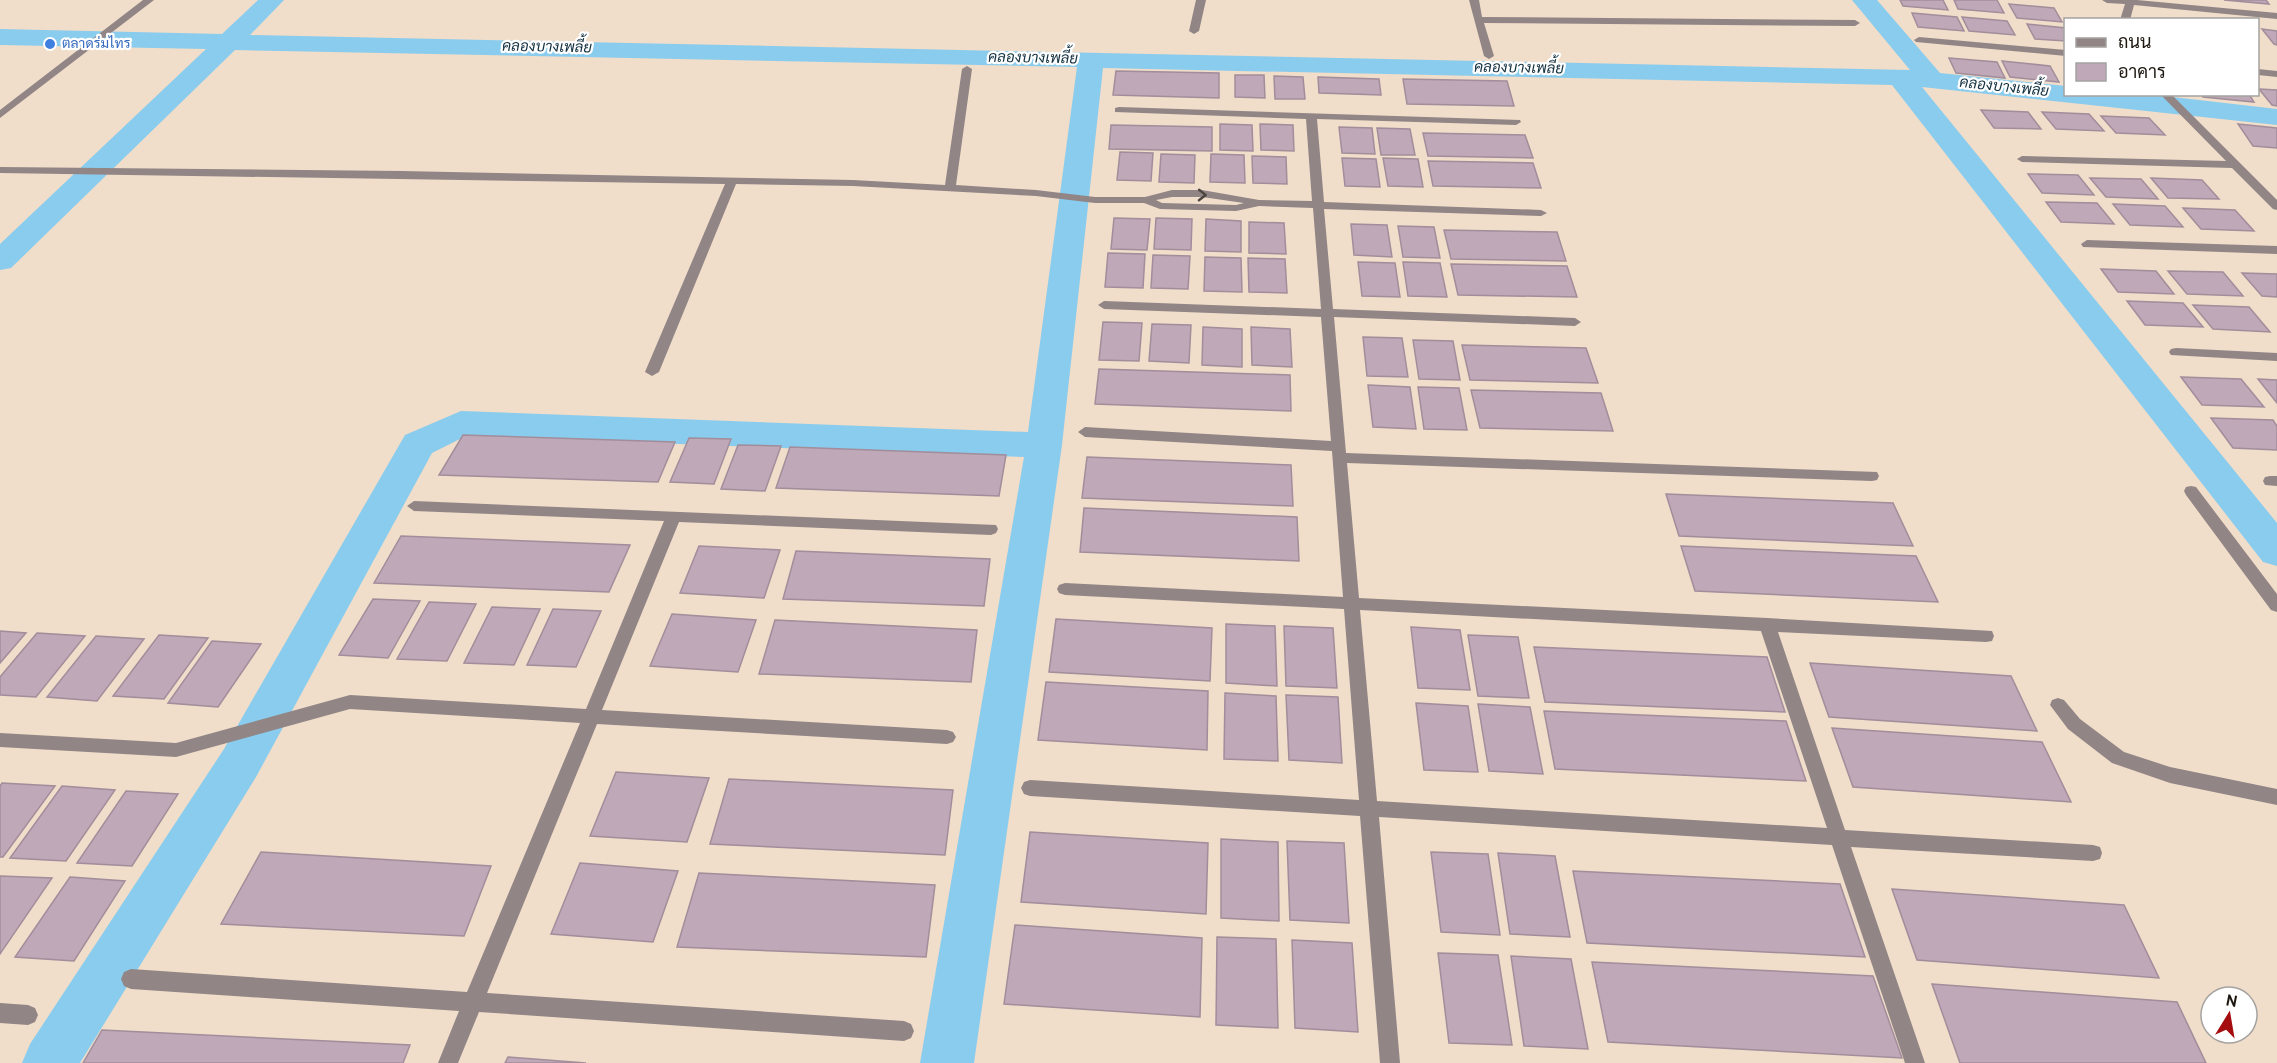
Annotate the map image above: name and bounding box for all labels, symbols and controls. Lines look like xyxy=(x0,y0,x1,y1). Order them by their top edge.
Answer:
legend xyxy=(2064,18,2259,96)
water label: คลองบางเพลี้ย xyxy=(502,31,593,58)
text: ถนน xyxy=(2118,32,2151,55)
place label: ตลาดร่มไทร xyxy=(62,35,131,53)
marker: ตลาดร่มไทร xyxy=(43,37,57,51)
water label: คลองบางเพลี้ย xyxy=(988,42,1079,69)
water label: คลองบางเพลี้ย xyxy=(1474,52,1565,79)
text: อาคาร xyxy=(2118,62,2166,85)
water label: คลองบางเพลี้ย xyxy=(1958,67,2051,102)
one-way arrow xyxy=(1198,189,1207,201)
north arrow xyxy=(2199,985,2259,1045)
text: N xyxy=(2224,991,2239,1013)

